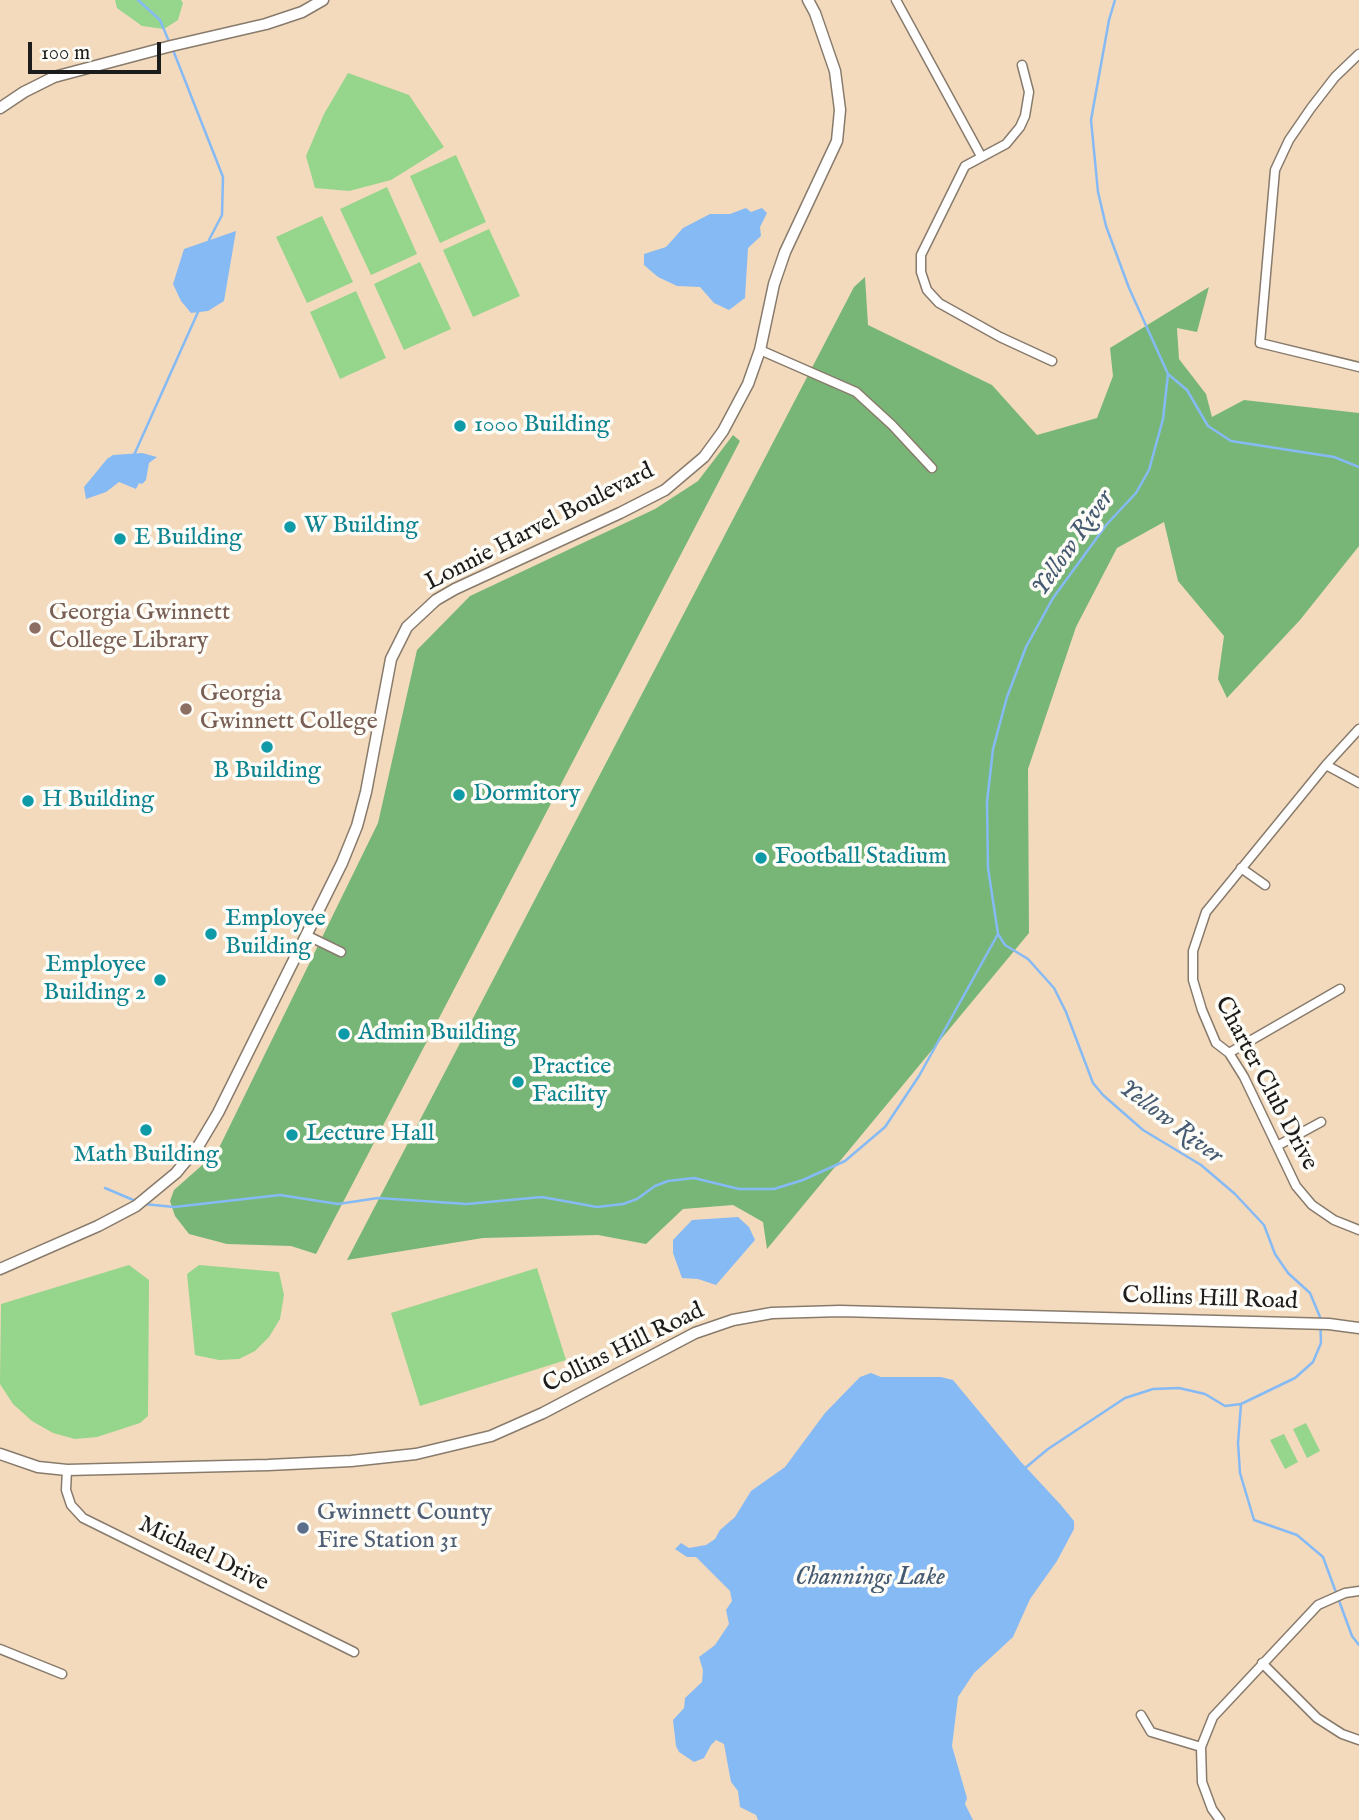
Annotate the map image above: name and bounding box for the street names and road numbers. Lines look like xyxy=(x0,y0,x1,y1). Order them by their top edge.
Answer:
street label: Lonnie Harvel Boulevard xyxy=(421,458,659,598)
street label: Charter Club Drive xyxy=(1207,992,1323,1176)
street label: Collins Hill Road xyxy=(1122,1283,1298,1317)
street label: Collins Hill Road xyxy=(539,1298,709,1400)
street label: Michael Drive xyxy=(133,1511,273,1599)

